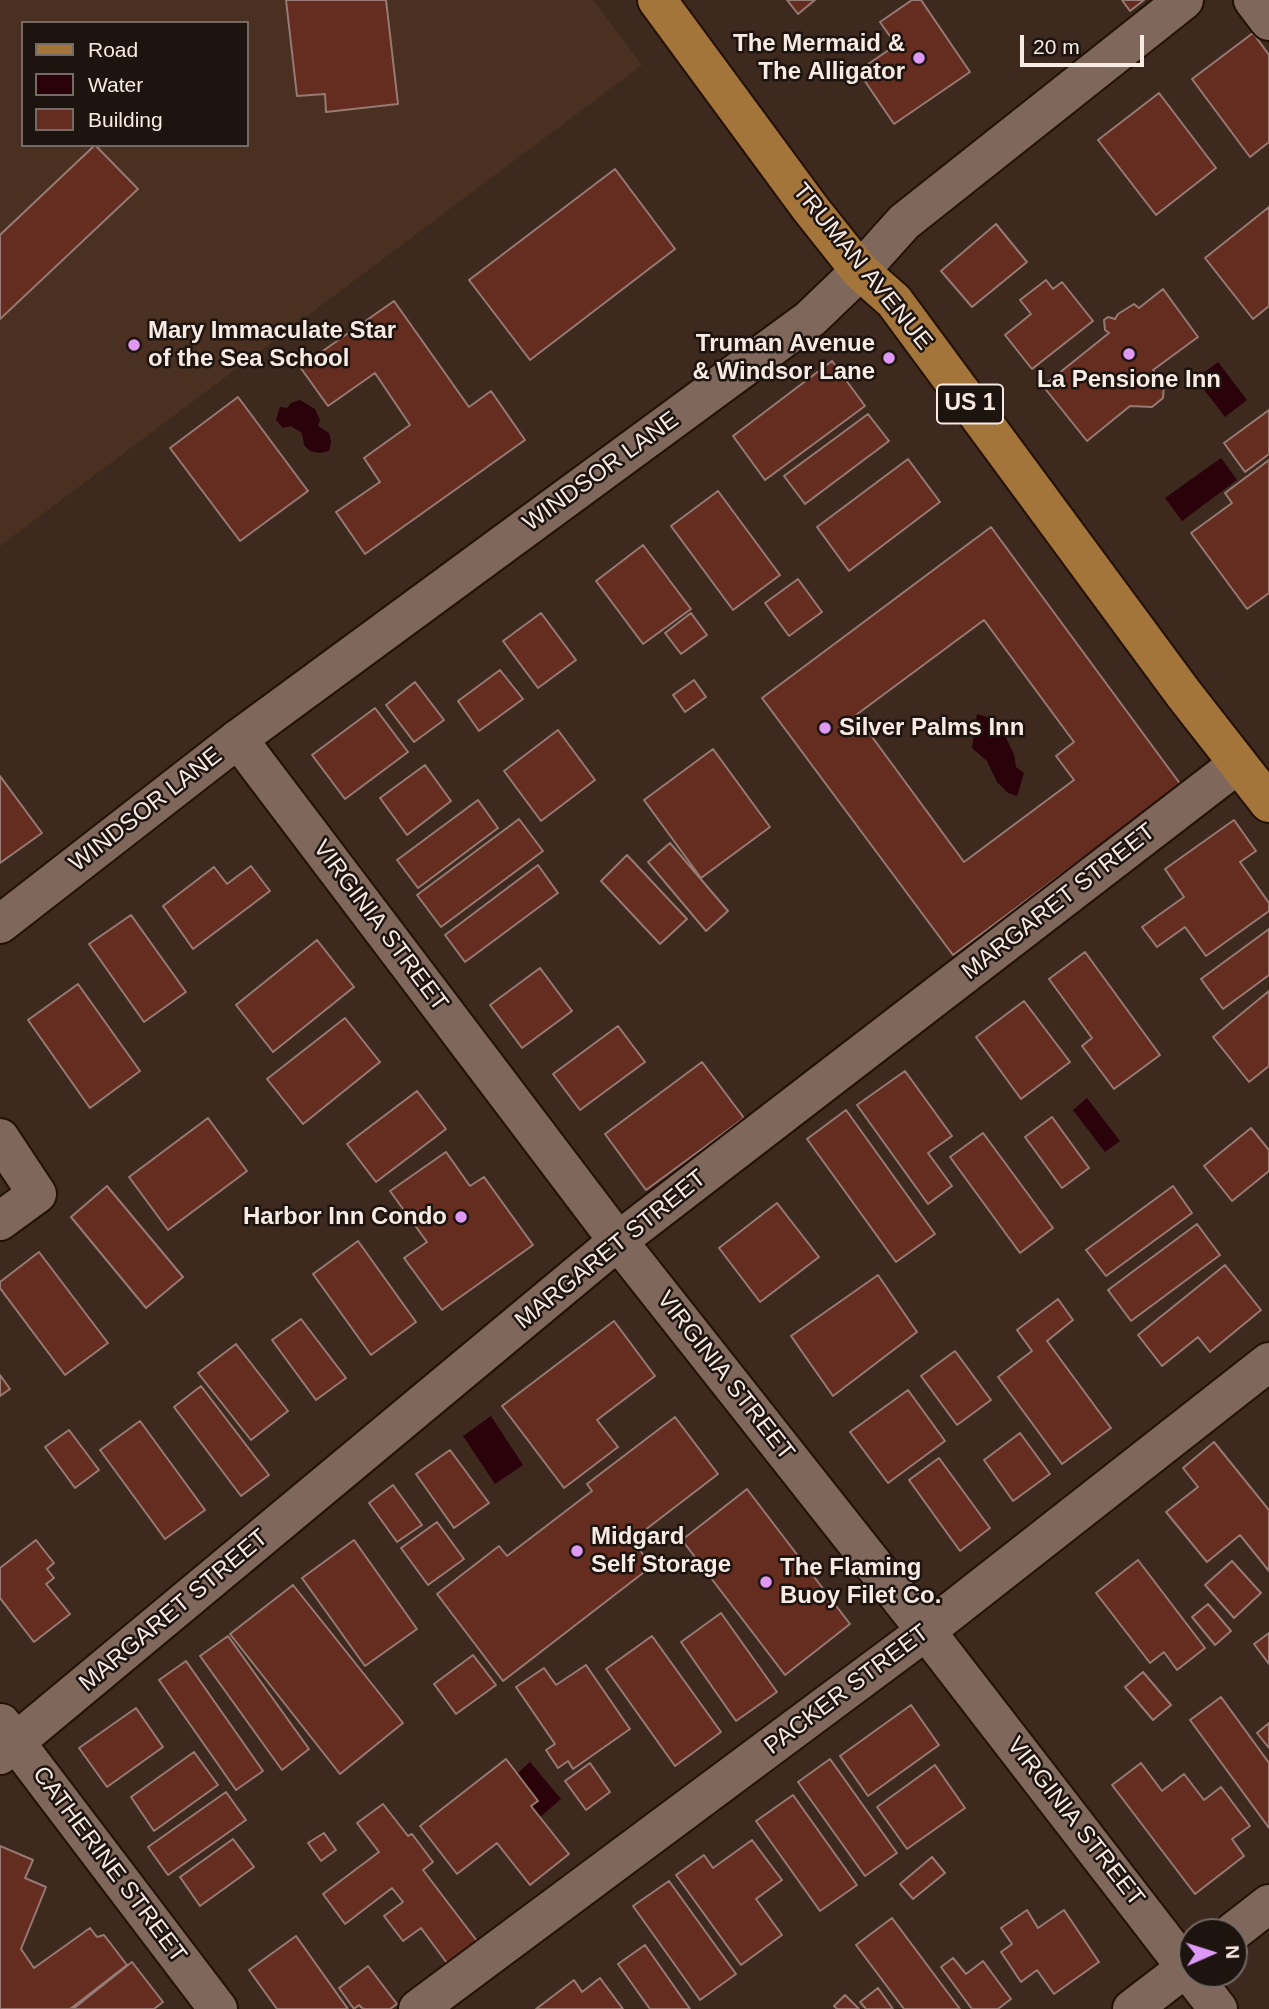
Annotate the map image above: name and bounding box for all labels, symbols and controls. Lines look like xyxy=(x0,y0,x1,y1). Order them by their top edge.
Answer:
legend xyxy=(21,21,248,147)
scale bar xyxy=(1024,21,1148,65)
place label: The Mermaid & The Alligator xyxy=(733,30,905,86)
text: 20 m xyxy=(1033,35,1080,58)
text: Road xyxy=(88,38,138,61)
marker: The Mermaid & The Alligator xyxy=(911,50,927,66)
text: Water xyxy=(88,73,143,96)
text: Building xyxy=(88,108,163,131)
street label: TRUMAN AVENUE xyxy=(786,178,938,356)
place label: Mary Immaculate Star of the Sea School xyxy=(148,317,396,373)
place label: Truman Avenue & Windsor Lane xyxy=(693,330,875,386)
marker: Mary Immaculate Star of the Sea School xyxy=(126,337,142,353)
marker: La Pensione Inn xyxy=(1121,346,1137,362)
marker: Truman Avenue & Windsor Lane xyxy=(881,350,897,366)
place label: La Pensione Inn xyxy=(1037,366,1221,394)
road number: US 1 xyxy=(937,384,1003,424)
street label: WINDSOR LANE xyxy=(518,406,684,538)
place label: Silver Palms Inn xyxy=(839,714,1024,742)
marker: Silver Palms Inn xyxy=(817,720,833,736)
street label: WINDSOR LANE xyxy=(64,742,228,878)
street label: MARGARET STREET xyxy=(957,818,1161,986)
street label: VIRGINIA STREET xyxy=(306,835,454,1017)
street label: MARGARET STREET xyxy=(510,1164,712,1336)
place label: Harbor Inn Condo xyxy=(243,1203,447,1231)
marker: Harbor Inn Condo xyxy=(453,1209,469,1225)
street label: VIRGINIA STREET xyxy=(650,1286,800,1466)
place label: Midgard Self Storage xyxy=(591,1523,731,1579)
street label: MARGARET STREET xyxy=(74,1524,274,1698)
marker: Midgard Self Storage xyxy=(569,1543,585,1559)
place label: The Flaming Buoy Filet Co. xyxy=(780,1554,941,1610)
marker: The Flaming Buoy Filet Co. xyxy=(758,1574,774,1590)
street label: PACKER STREET xyxy=(759,1619,935,1761)
street label: VIRGINIA STREET xyxy=(1000,1732,1150,1912)
street label: CATHERINE STREET xyxy=(26,1761,192,1969)
north arrow xyxy=(1178,1918,1248,1988)
text: N xyxy=(1222,1945,1243,1959)

